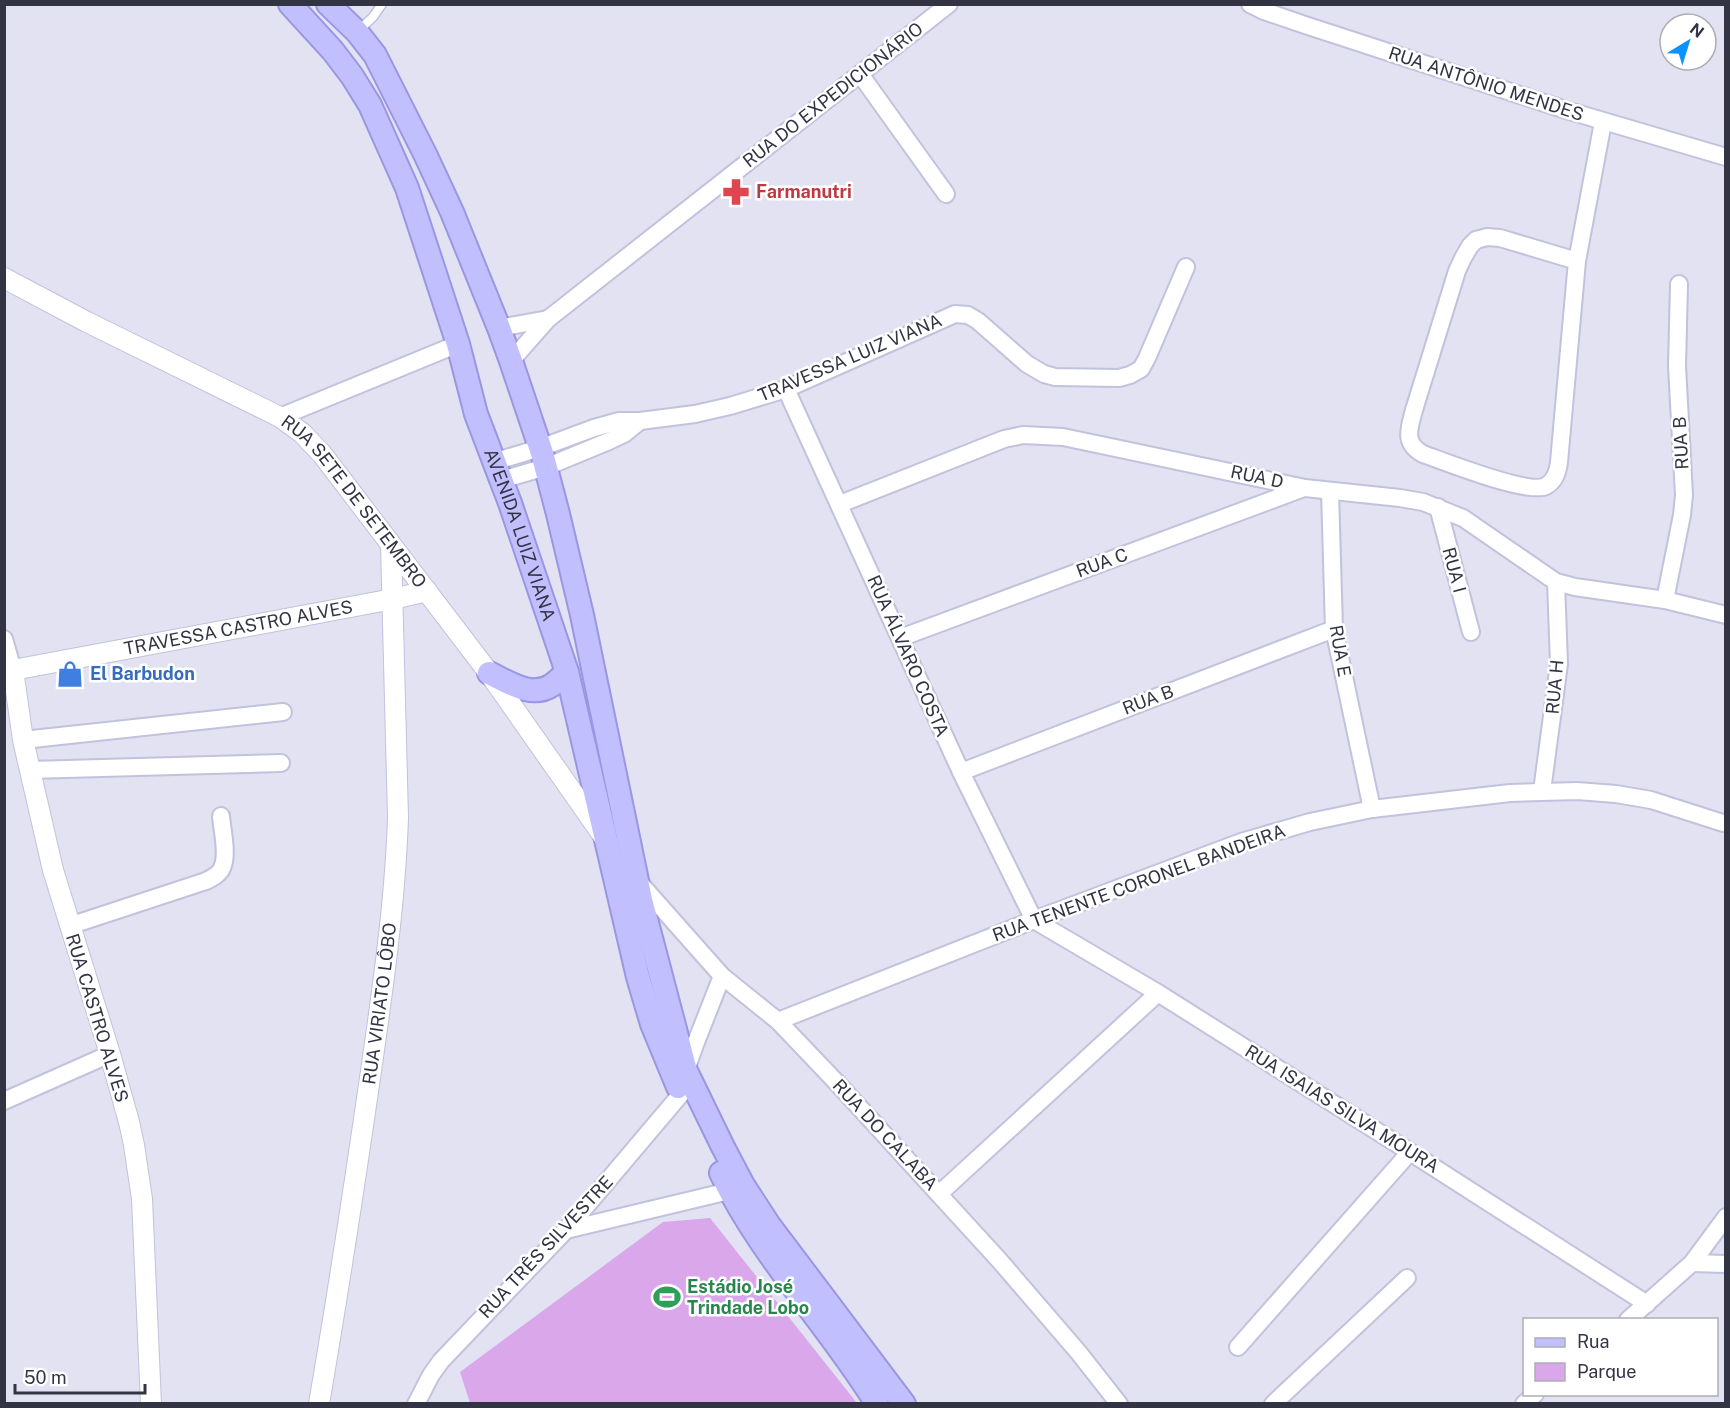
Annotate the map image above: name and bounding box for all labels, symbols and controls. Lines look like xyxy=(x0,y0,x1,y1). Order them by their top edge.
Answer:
north arrow xyxy=(1658,12,1718,72)
street label: RUA DO EXPEDICIONÁRIO xyxy=(738,17,927,171)
text: N xyxy=(1686,19,1708,42)
street label: RUA ANTÔNIO MENDES xyxy=(1386,42,1586,125)
pharmacy icon: Farmanutri xyxy=(721,177,751,207)
place label: Farmanutri xyxy=(756,181,852,202)
street label: TRAVESSA LUIZ VIANA xyxy=(755,309,945,406)
street label: RUA SETE DE SETEMBRO xyxy=(277,411,431,592)
street label: RUA B xyxy=(1669,416,1692,470)
street label: AVENIDA LUIZ VIANA xyxy=(480,445,560,624)
street label: RUA D xyxy=(1229,461,1285,492)
street label: RUA C xyxy=(1073,544,1130,582)
street label: RUA I xyxy=(1438,545,1471,595)
street label: RUA ÁLVARO COSTA xyxy=(863,571,955,740)
street label: TRAVESSA CASTRO ALVES xyxy=(122,596,354,659)
street label: RUA E xyxy=(1326,623,1355,678)
shop icon: El Barbudon xyxy=(55,659,85,689)
street label: RUA H xyxy=(1542,659,1567,715)
place label: El Barbudon xyxy=(90,663,195,684)
street label: RUA B xyxy=(1119,680,1176,719)
street label: RUA TENENTE CORONEL BANDEIRA xyxy=(989,820,1288,945)
street label: RUA VIRIATO LÔBO xyxy=(358,922,400,1086)
street label: RUA CASTRO ALVES xyxy=(62,931,133,1105)
street label: RUA ISAIAS SILVA MOURA xyxy=(1241,1040,1443,1177)
street label: RUA DO CALABA xyxy=(829,1075,942,1195)
street label: RUA TRÊS SILVESTRE xyxy=(474,1171,617,1322)
place label: Estádio José Trindade Lobo xyxy=(687,1276,809,1318)
sports icon: Estádio José Trindade Lobo xyxy=(652,1282,682,1312)
legend xyxy=(1523,1318,1718,1396)
text: Rua xyxy=(1577,1331,1609,1352)
scale bar xyxy=(15,1357,146,1395)
text: Parque xyxy=(1577,1361,1637,1382)
text: 50 m xyxy=(24,1367,67,1388)

